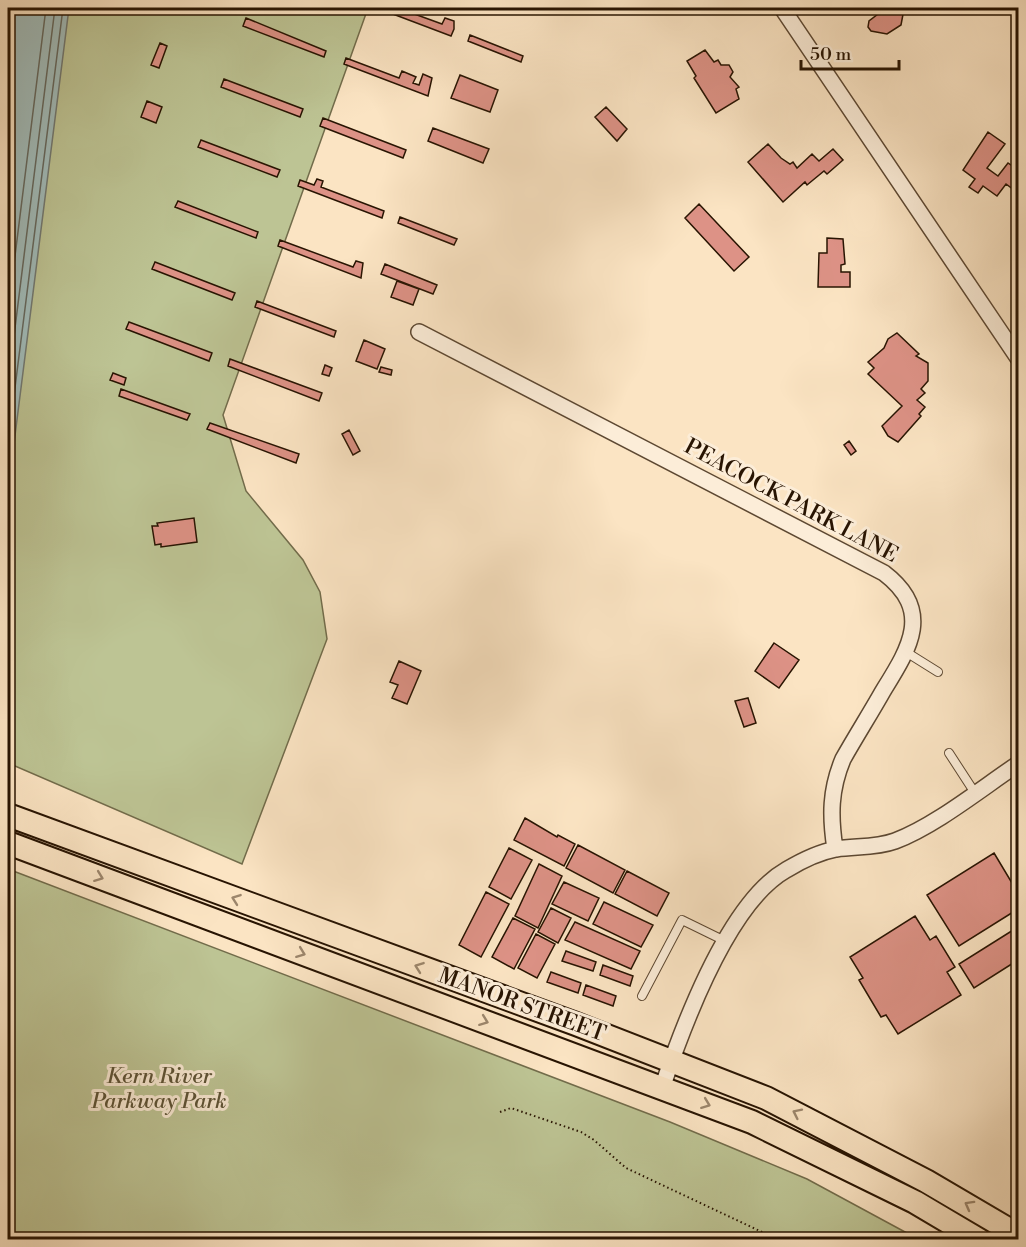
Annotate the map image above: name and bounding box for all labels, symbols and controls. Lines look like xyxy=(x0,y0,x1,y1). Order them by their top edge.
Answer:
scale bar xyxy=(801,33,898,71)
text: 50 m xyxy=(810,43,852,66)
street label: PEACOCK PARK LANE xyxy=(679,433,903,569)
one-way arrow xyxy=(93,870,104,882)
one-way arrow xyxy=(231,894,242,907)
one-way arrow xyxy=(295,945,306,958)
one-way arrow xyxy=(414,961,425,974)
street label: MANOR STREET xyxy=(435,962,609,1048)
one-way arrow xyxy=(478,1014,489,1026)
park label: Kern River Parkway Park xyxy=(91,1063,227,1115)
one-way arrow xyxy=(700,1097,711,1110)
one-way arrow xyxy=(792,1108,803,1120)
one-way arrow xyxy=(964,1201,975,1212)

